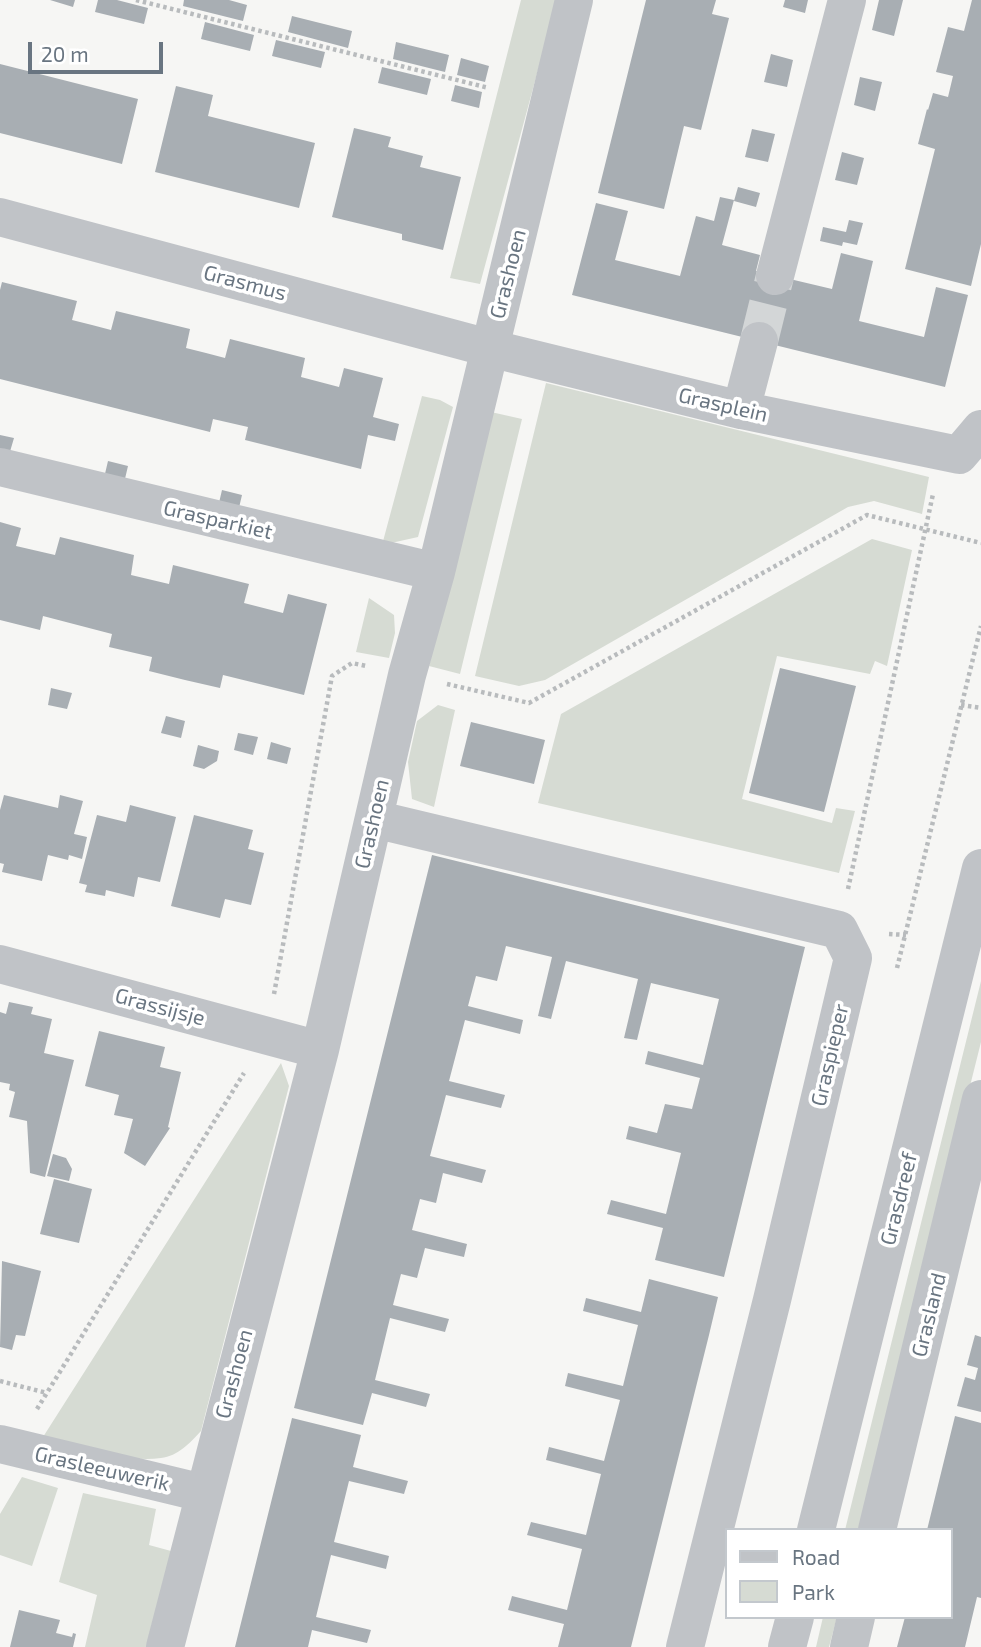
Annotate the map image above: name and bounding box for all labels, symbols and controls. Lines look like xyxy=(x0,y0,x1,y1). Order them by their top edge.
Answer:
scale bar xyxy=(32,28,166,72)
text: 20 m xyxy=(41,41,89,66)
street label: Grashoen xyxy=(485,227,531,321)
street label: Grasmus xyxy=(201,260,289,306)
street label: Grasplein xyxy=(676,382,770,428)
street label: Grasparkiet xyxy=(161,495,275,545)
street label: Grashoen xyxy=(349,777,395,871)
street label: Grassijsje xyxy=(112,983,208,1031)
street label: Graspieper xyxy=(806,1001,854,1109)
street label: Grasdreef xyxy=(875,1150,923,1248)
street label: Grasland xyxy=(906,1270,952,1360)
street label: Grashoen xyxy=(210,1327,258,1421)
street label: Grasleeuwerik xyxy=(32,1441,172,1497)
legend xyxy=(726,1528,953,1619)
text: Road xyxy=(792,1544,840,1569)
text: Park xyxy=(792,1579,835,1604)

